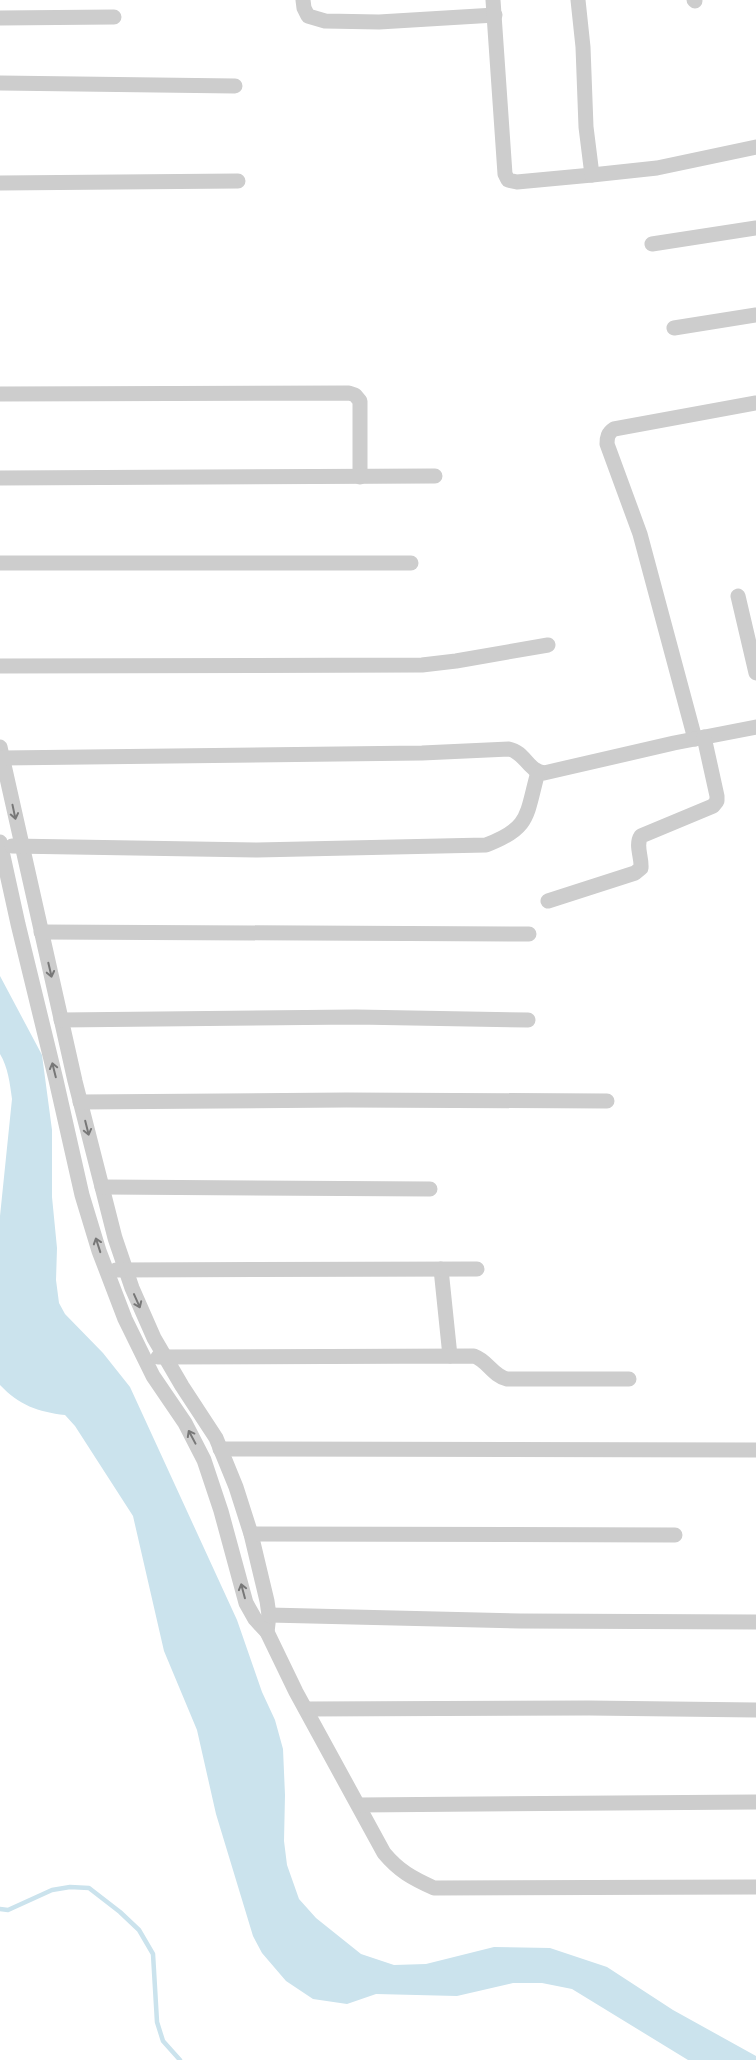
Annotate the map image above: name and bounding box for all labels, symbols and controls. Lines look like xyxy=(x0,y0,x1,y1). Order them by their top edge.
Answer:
one-way arrow xyxy=(10,803,19,819)
one-way arrow xyxy=(46,962,55,978)
one-way arrow xyxy=(49,1063,58,1079)
one-way arrow xyxy=(83,1120,92,1136)
one-way arrow xyxy=(92,1237,102,1253)
one-way arrow xyxy=(133,1293,143,1308)
one-way arrow xyxy=(187,1430,196,1445)
one-way arrow xyxy=(237,1583,247,1599)

